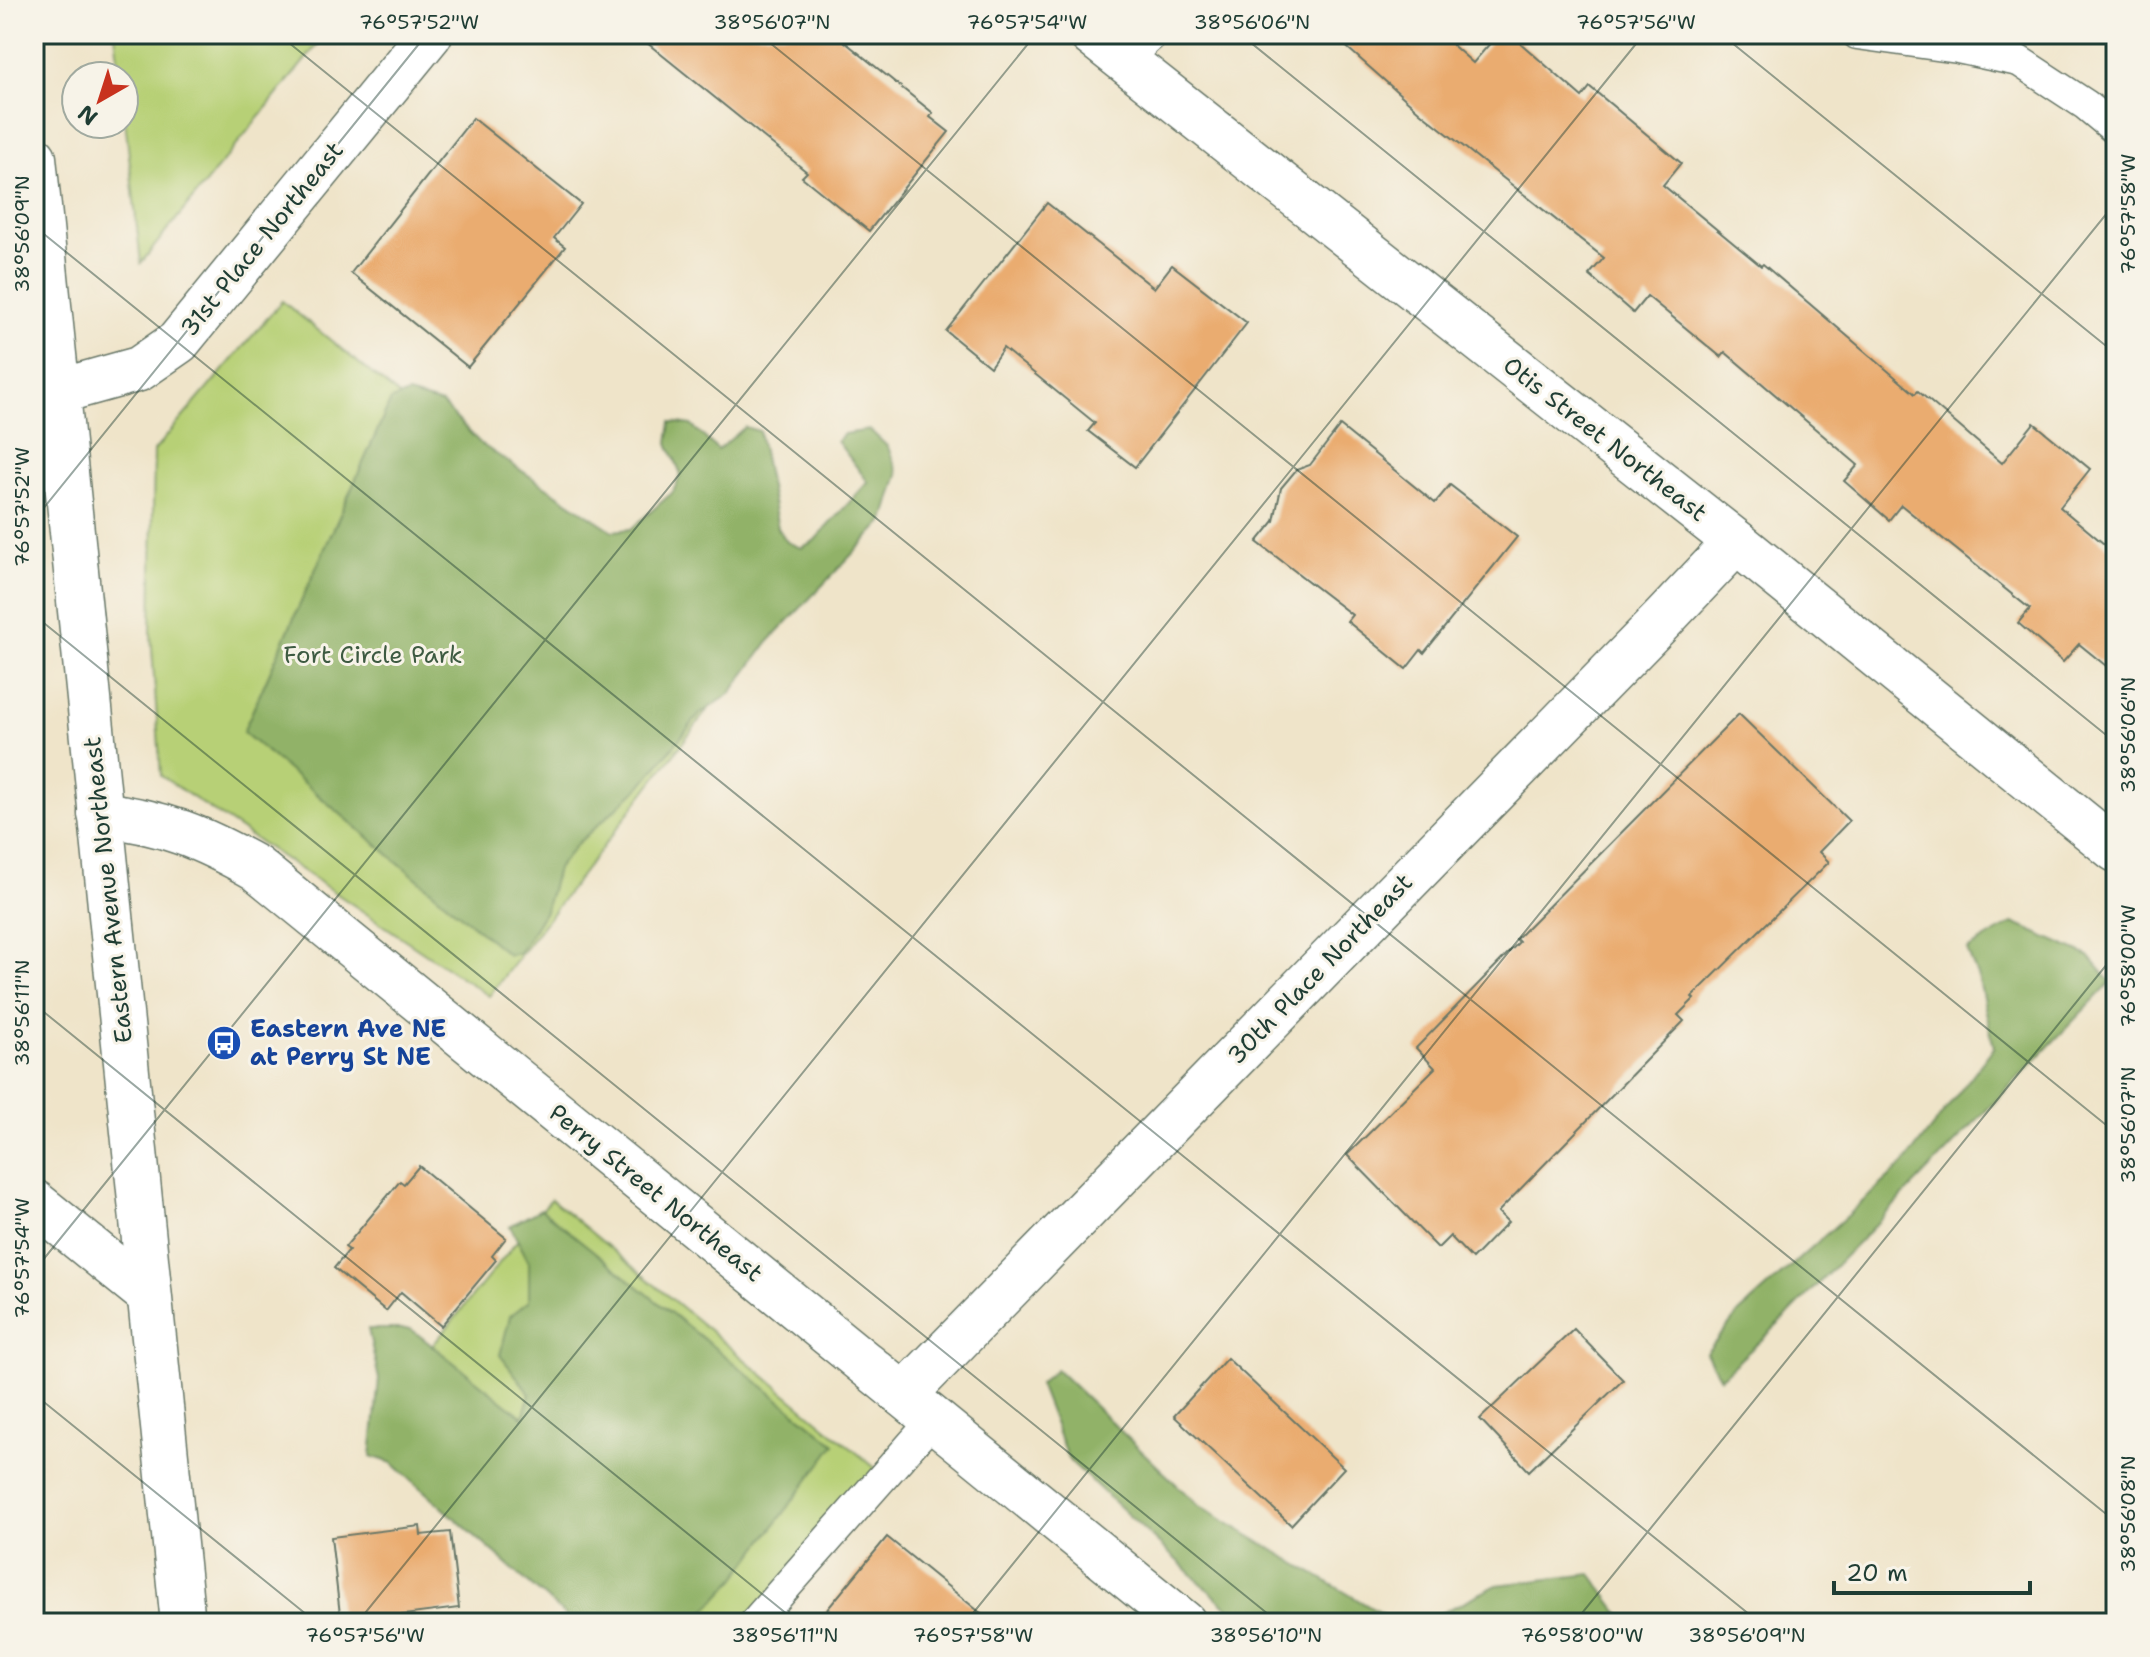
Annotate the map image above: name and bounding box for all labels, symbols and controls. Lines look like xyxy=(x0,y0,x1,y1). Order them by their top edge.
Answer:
text: 76°57'52"W xyxy=(359,9,479,35)
text: 38°56'07"N xyxy=(714,9,830,35)
text: 76°57'54"W xyxy=(967,9,1087,35)
text: 38°56'06"N xyxy=(1194,9,1310,35)
text: 76°57'56"W xyxy=(1576,9,1696,35)
north arrow xyxy=(60,60,140,140)
text: N xyxy=(72,98,104,132)
street label: 31st Place Northeast xyxy=(173,135,351,343)
text: 76°57'58"W xyxy=(2115,154,2141,274)
text: 38°56'09"N xyxy=(9,175,35,293)
street label: Otis Street Northeast xyxy=(1497,349,1713,529)
text: 76°57'52"W xyxy=(9,447,35,567)
park label: Fort Circle Park xyxy=(284,639,462,671)
text: 38°56'06"N xyxy=(2115,677,2141,793)
street label: Eastern Avenue Northeast xyxy=(76,735,140,1045)
street label: 30th Place Northeast xyxy=(1220,867,1420,1071)
text: 76°58'00"W xyxy=(2115,904,2141,1028)
text: 38°56'11"N xyxy=(9,960,35,1067)
place label: Eastern Ave NE at Perry St NE xyxy=(250,1013,446,1073)
bus stop icon: Eastern Ave NE at Perry St NE xyxy=(205,1024,243,1062)
text: 38°56'07"N xyxy=(2115,1067,2141,1183)
street label: Perry Street Northeast xyxy=(543,1097,769,1289)
text: 76°57'54"W xyxy=(9,1198,35,1318)
text: 38°56'08"N xyxy=(2115,1455,2141,1573)
scale bar xyxy=(1834,1545,2030,1595)
text: 20 m xyxy=(1846,1557,1908,1589)
text: 76°57'56"W xyxy=(305,1622,425,1648)
text: 38°56'11"N xyxy=(732,1622,839,1648)
text: 76°57'58"W xyxy=(913,1622,1033,1648)
text: 38°56'10"N xyxy=(1210,1622,1322,1648)
text: 76°58'00"W xyxy=(1520,1622,1644,1648)
text: 38°56'09"N xyxy=(1688,1622,1806,1648)

